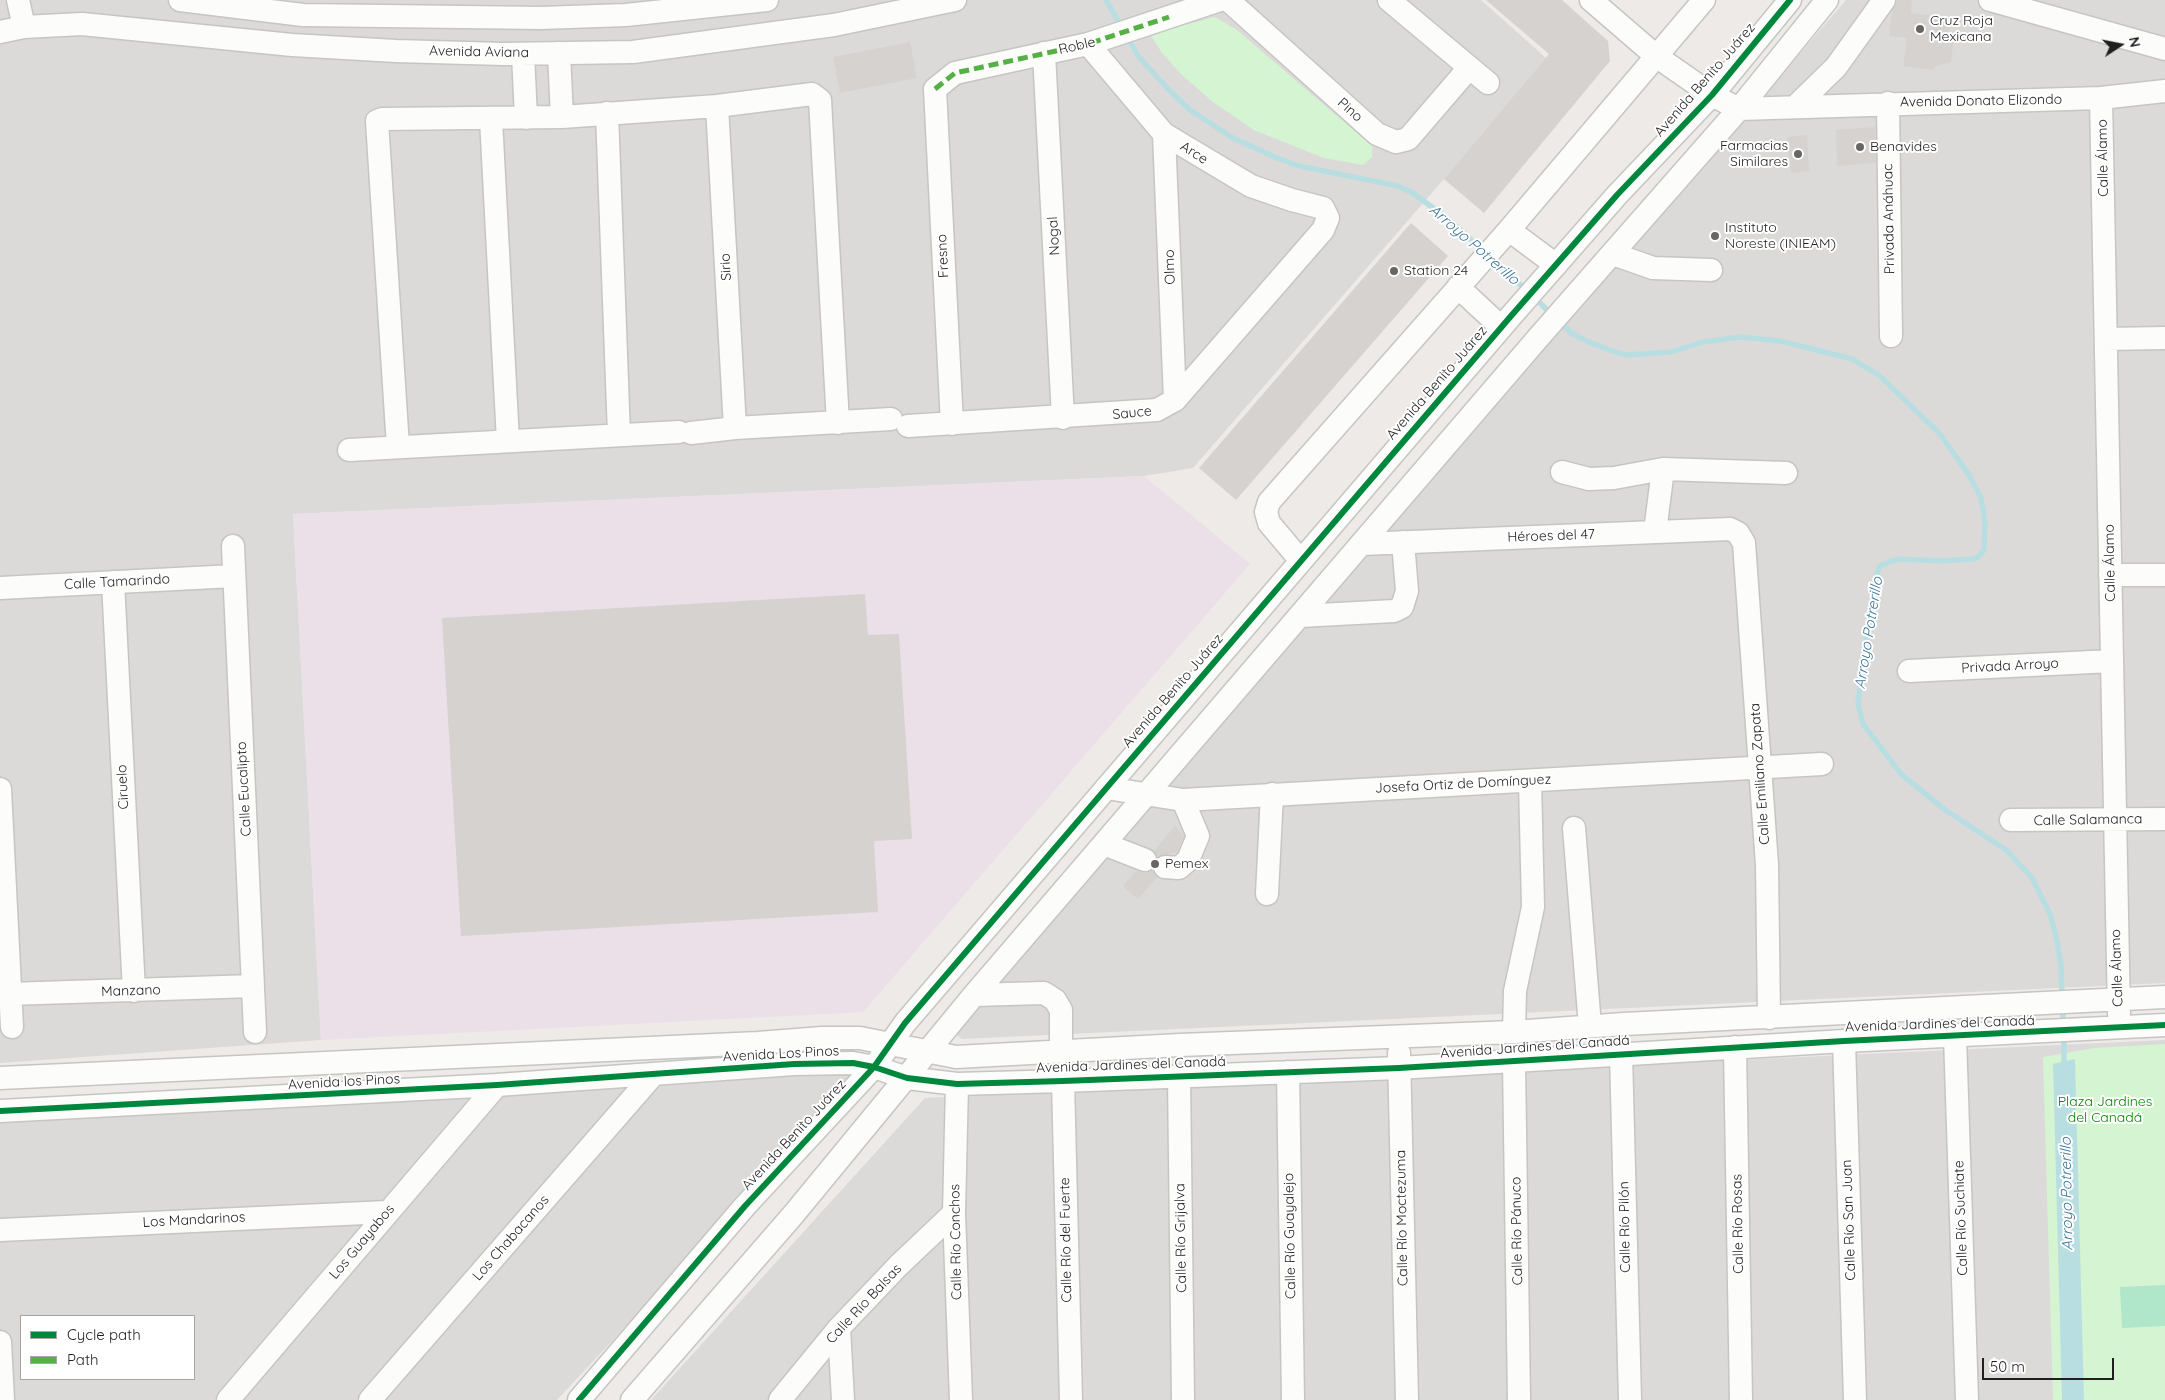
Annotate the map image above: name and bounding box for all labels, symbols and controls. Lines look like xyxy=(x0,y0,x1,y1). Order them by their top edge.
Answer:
place label: Cruz Roja Mexicana xyxy=(1930,13,1993,46)
street label: Avenida Benito Juárez xyxy=(1651,20,1759,140)
north arrow xyxy=(2095,20,2145,70)
marker: Cruz Roja Mexicana xyxy=(1914,23,1926,35)
street label: Roble xyxy=(1057,34,1097,58)
text: N xyxy=(2125,35,2145,49)
street label: Avenida Aviana xyxy=(429,43,529,61)
street label: Avenida Donato Elizondo xyxy=(1900,91,2062,111)
street label: Pino xyxy=(1334,94,1366,126)
street label: Calle Álamo xyxy=(2094,119,2112,197)
street label: Arce xyxy=(1177,138,1211,168)
place label: Farmacias Similares xyxy=(1720,138,1788,170)
place label: Benavides xyxy=(1870,139,1937,155)
marker: Benavides xyxy=(1854,141,1866,153)
marker: Farmacias Similares xyxy=(1792,148,1804,160)
street label: Privada Anáhuac xyxy=(1880,164,1898,274)
water label: Arroyo Potrerillo xyxy=(1425,201,1523,289)
street label: Nogal xyxy=(1045,216,1063,256)
place label: Instituto Noreste (INIEAM) xyxy=(1725,220,1836,252)
marker: Instituto Noreste (INIEAM) xyxy=(1709,230,1721,242)
street label: Fresno xyxy=(933,234,953,278)
street label: Olmo xyxy=(1161,249,1179,285)
street label: Sirio xyxy=(717,253,735,281)
place label: Station 24 xyxy=(1404,263,1468,279)
marker: Station 24 xyxy=(1388,265,1400,277)
street label: Avenida Benito Juárez xyxy=(1383,323,1491,443)
street label: Sauce xyxy=(1112,403,1152,423)
street label: Calle Álamo xyxy=(2101,524,2119,602)
street label: Héroes del 47 xyxy=(1507,526,1595,546)
street label: Calle Tamarindo xyxy=(64,571,170,593)
water label: Arroyo Potrerillo xyxy=(1851,576,1887,690)
street label: Avenida Benito Juárez xyxy=(1119,631,1227,751)
street label: Privada Arroyo xyxy=(1961,655,2059,677)
street label: Calle Emiliano Zapata xyxy=(1747,703,1773,845)
street label: Calle Eucalipto xyxy=(233,741,255,837)
street label: Ciruelo xyxy=(113,764,133,810)
street label: Josefa Ortiz de Domínguez xyxy=(1374,771,1552,797)
street label: Calle Salamanca xyxy=(2033,811,2143,829)
place label: Pemex xyxy=(1165,856,1208,872)
marker: Pemex xyxy=(1149,858,1161,870)
street label: Calle Álamo xyxy=(2107,929,2127,1007)
street label: Manzano xyxy=(101,982,161,1000)
street label: Avenida Jardines del Canadá xyxy=(1845,1012,2035,1036)
street label: Avenida Jardines del Canadá xyxy=(1440,1032,1630,1062)
street label: Avenida Los Pinos xyxy=(722,1043,840,1065)
street label: Avenida Jardines del Canadá xyxy=(1036,1053,1226,1077)
street label: Avenida los Pinos xyxy=(288,1071,400,1093)
street label: Avenida Benito Juárez xyxy=(738,1076,850,1194)
park label: Plaza Jardines del Canadá xyxy=(2058,1094,2152,1126)
water label: Arroyo Potrerillo xyxy=(2057,1137,2077,1251)
street label: Calle Río Moctezuma xyxy=(1392,1150,1412,1286)
street label: Calle Río San Juan xyxy=(1838,1159,1860,1281)
street label: Calle Río Suchiate xyxy=(1951,1160,1971,1276)
street label: Calle Río Guayalejo xyxy=(1281,1173,1299,1299)
street label: Calle Río Rosas xyxy=(1729,1174,1747,1274)
street label: Calle Río Pánuco xyxy=(1508,1176,1526,1286)
street label: Calle Río del Fuerte xyxy=(1057,1177,1075,1303)
street label: Calle Río Pilón xyxy=(1616,1181,1634,1273)
street label: Calle Río Grijalva xyxy=(1172,1183,1190,1293)
street label: Calle Río Conchos xyxy=(947,1184,965,1300)
street label: Los Chabacanos xyxy=(469,1192,553,1284)
street label: Los Guayabos xyxy=(326,1201,398,1283)
street label: Los Mandarinos xyxy=(142,1209,246,1231)
street label: Calle Río Balsas xyxy=(823,1261,905,1347)
legend xyxy=(20,1315,195,1380)
text: Cycle path xyxy=(67,1325,141,1344)
scale bar xyxy=(1985,1348,2118,1380)
text: Path xyxy=(67,1350,99,1369)
text: 50 m xyxy=(1990,1357,2025,1376)

